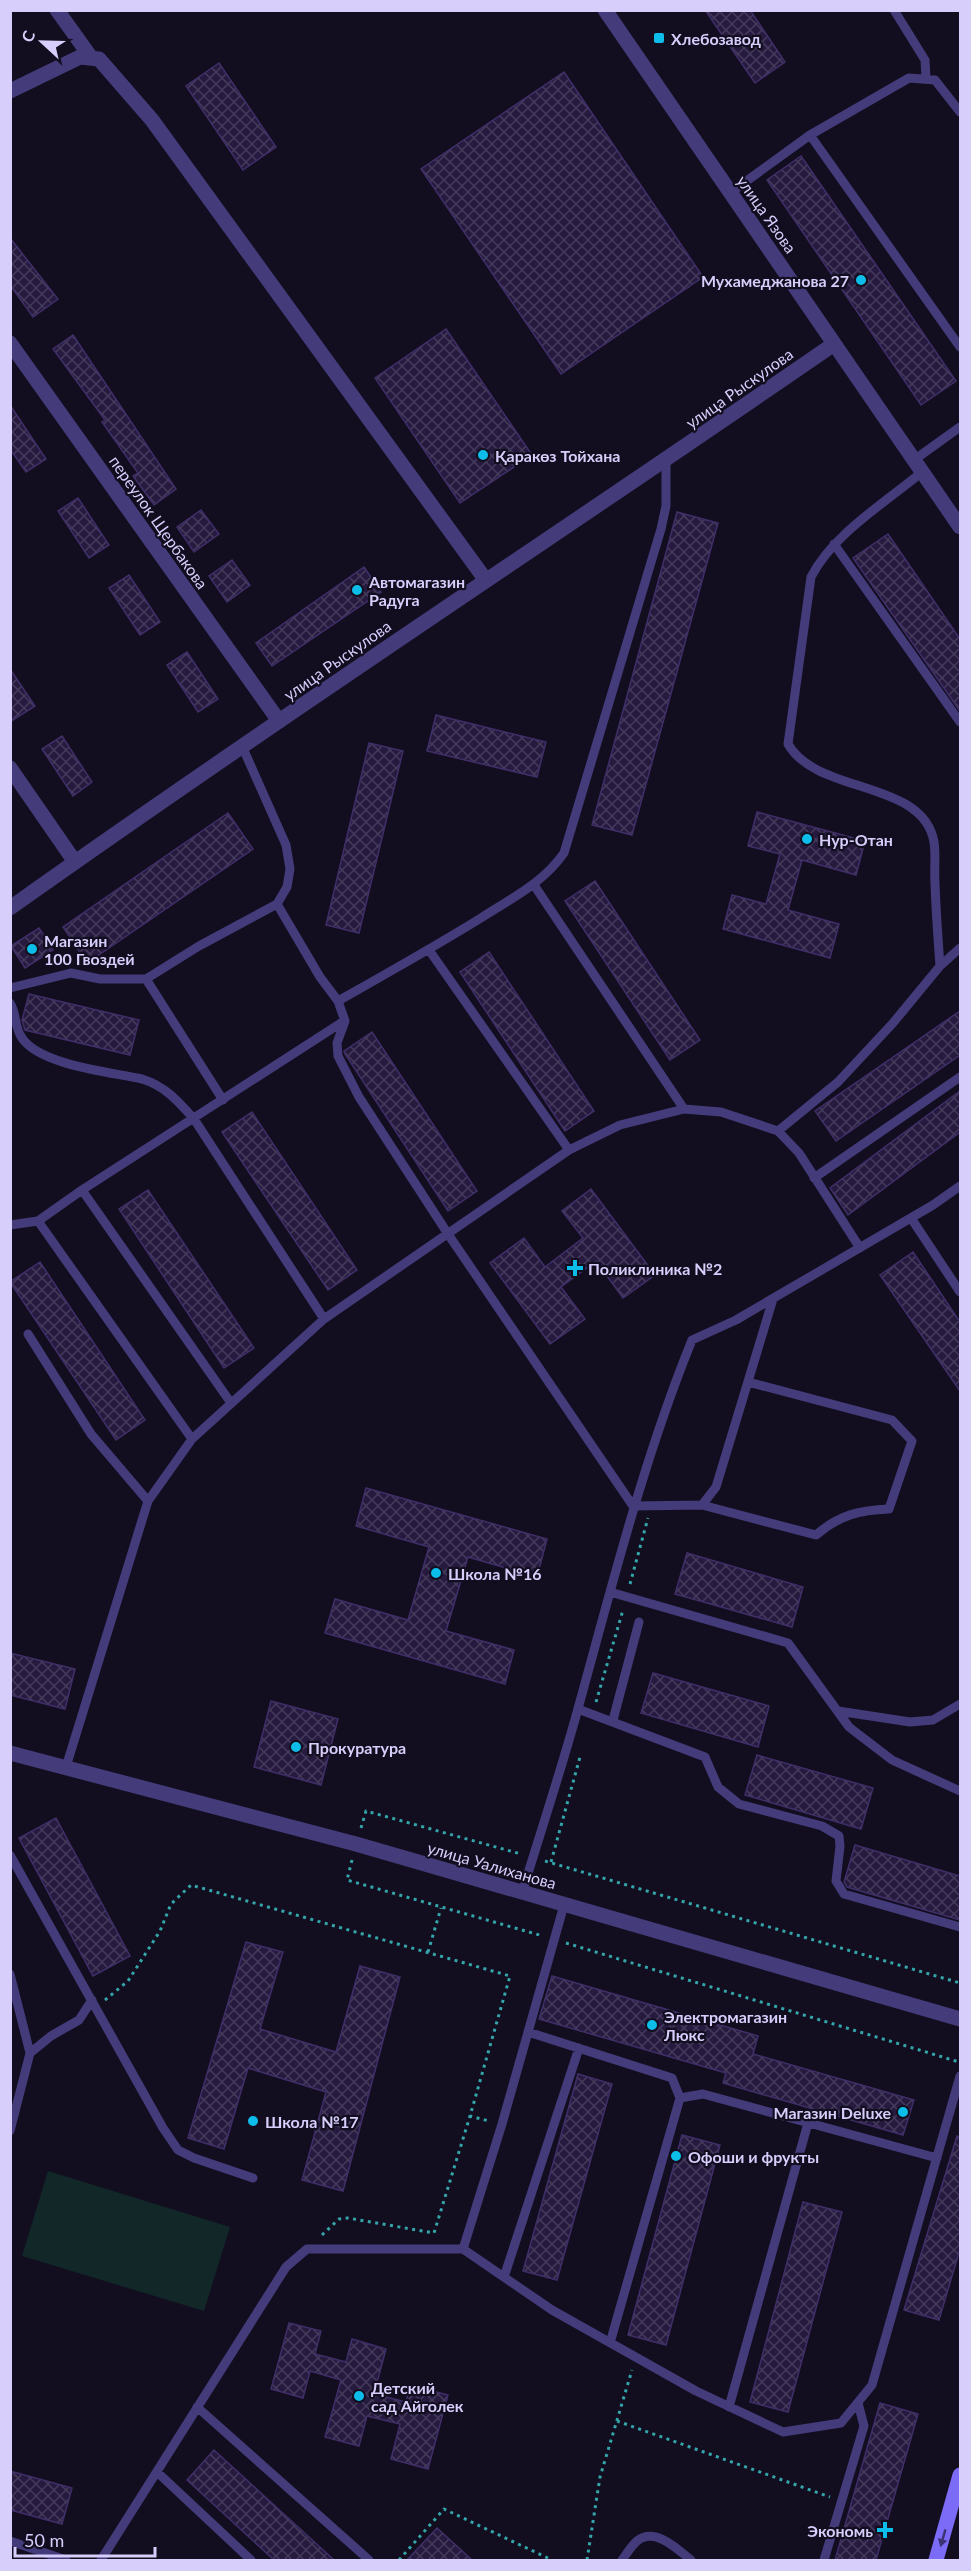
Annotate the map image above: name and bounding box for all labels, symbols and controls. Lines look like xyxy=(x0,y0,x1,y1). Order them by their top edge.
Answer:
north arrow xyxy=(12,12,72,72)
text: С xyxy=(17,27,39,45)
place label: Хлебозавод xyxy=(671,29,761,48)
marker: Хлебозавод xyxy=(652,31,666,45)
street label: улица Язова xyxy=(733,172,801,256)
place label: Мухамеджанова 27 xyxy=(701,271,849,290)
marker: Мухамеджанова 27 xyxy=(854,273,868,287)
street label: улица Рыскулова xyxy=(682,344,796,432)
place label: Қаракөз Тойхана xyxy=(495,446,620,465)
marker: Қаракөз Тойхана xyxy=(476,448,490,462)
street label: переулок Щербакова xyxy=(106,452,212,592)
place label: Автомагазин Радуга xyxy=(368,572,465,609)
marker: Автомагазин Радуга xyxy=(350,583,364,597)
street label: улица Рыскулова xyxy=(280,616,394,704)
place label: Нур-Отан xyxy=(819,830,893,849)
marker: Нур-Отан xyxy=(800,832,814,846)
place label: Магазин 100 Гвоздей xyxy=(44,931,135,968)
marker: Магазин 100 Гвоздей xyxy=(25,942,39,956)
marker: Поликлиника №2 xyxy=(566,1259,584,1277)
place label: Поликлиника №2 xyxy=(588,1259,722,1278)
place label: Школа №16 xyxy=(448,1564,542,1583)
marker: Школа №16 xyxy=(429,1566,443,1580)
place label: Прокуратура xyxy=(308,1738,406,1757)
marker: Прокуратура xyxy=(289,1740,303,1754)
street label: улица Уалиханова xyxy=(426,1838,558,1892)
place label: Электромагазин Люкс xyxy=(663,2007,787,2044)
marker: Электромагазин Люкс xyxy=(645,2018,659,2032)
place label: Магазин Deluxe xyxy=(773,2103,891,2122)
marker: Магазин Deluxe xyxy=(896,2105,910,2119)
place label: Школа №17 xyxy=(265,2112,359,2131)
marker: Школа №17 xyxy=(246,2114,260,2128)
place label: Офоши и фрукты xyxy=(688,2147,819,2166)
marker: Офоши и фрукты xyxy=(669,2149,683,2163)
place label: Детский сад Айголек xyxy=(371,2378,464,2415)
marker: Детский сад Айголек xyxy=(352,2389,366,2403)
scale bar xyxy=(15,2520,154,2558)
place label: Экономь xyxy=(807,2521,873,2540)
marker: Экономь xyxy=(878,2523,892,2537)
text: 50 m xyxy=(24,2529,64,2551)
one-way arrow xyxy=(938,2529,947,2547)

